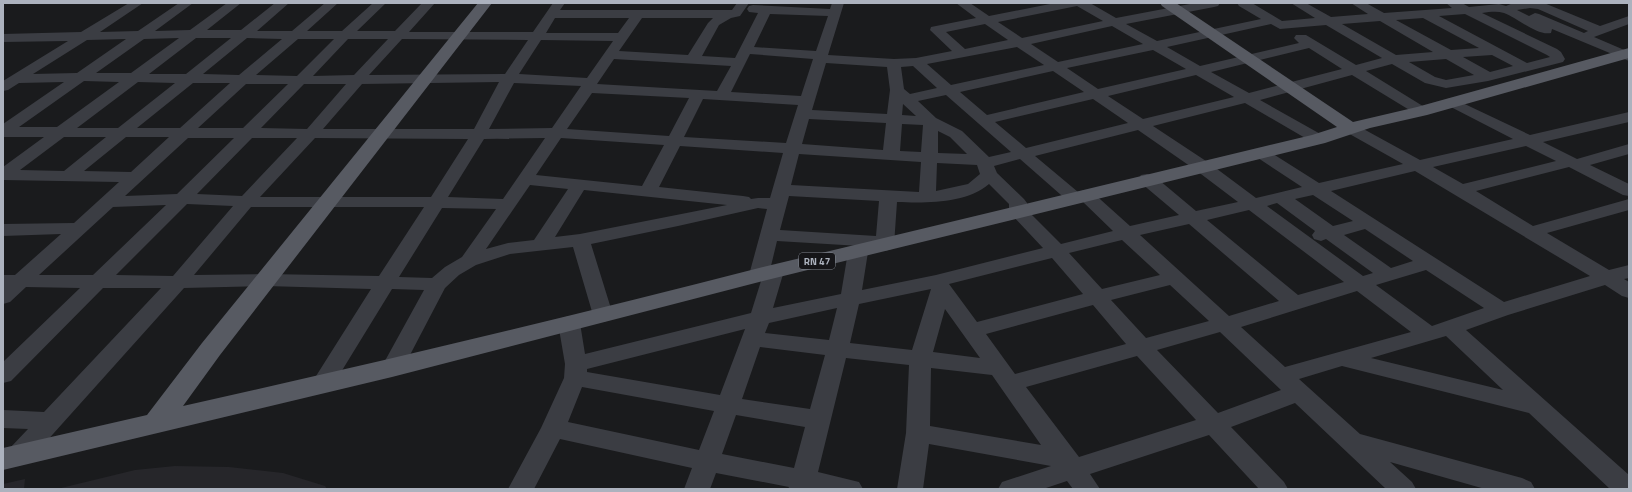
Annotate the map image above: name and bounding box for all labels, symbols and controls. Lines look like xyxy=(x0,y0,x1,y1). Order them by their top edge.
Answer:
road number: RN 47 xyxy=(799,253,835,269)

